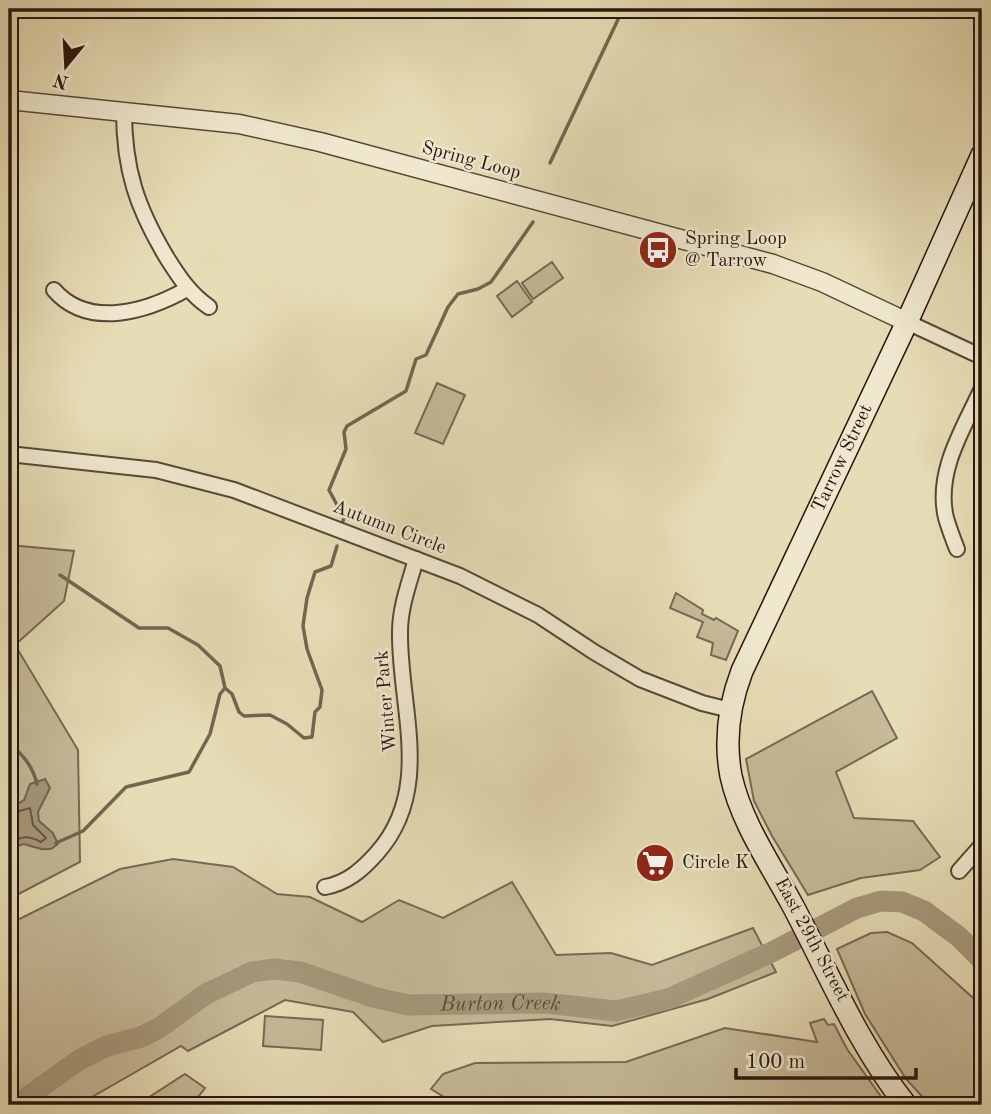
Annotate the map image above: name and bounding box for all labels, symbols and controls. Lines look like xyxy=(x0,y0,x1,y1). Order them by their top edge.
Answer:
north arrow xyxy=(32,32,102,102)
text: N xyxy=(51,68,71,91)
street label: Spring Loop xyxy=(419,139,523,183)
bus stop icon: Spring Loop @ Tarrow xyxy=(637,229,679,271)
place label: Spring Loop @ Tarrow xyxy=(685,230,787,271)
street label: Tarrow Street xyxy=(809,401,876,515)
street label: Autumn Circle xyxy=(330,498,448,558)
street label: Winter Park xyxy=(373,649,401,753)
supermarket icon: Circle K xyxy=(634,842,676,884)
place label: Circle K xyxy=(682,854,750,873)
street label: East 29th Street xyxy=(770,875,852,1005)
water label: Burton Creek xyxy=(439,992,562,1015)
scale bar xyxy=(736,1037,916,1081)
text: 100 m xyxy=(746,1052,805,1073)

